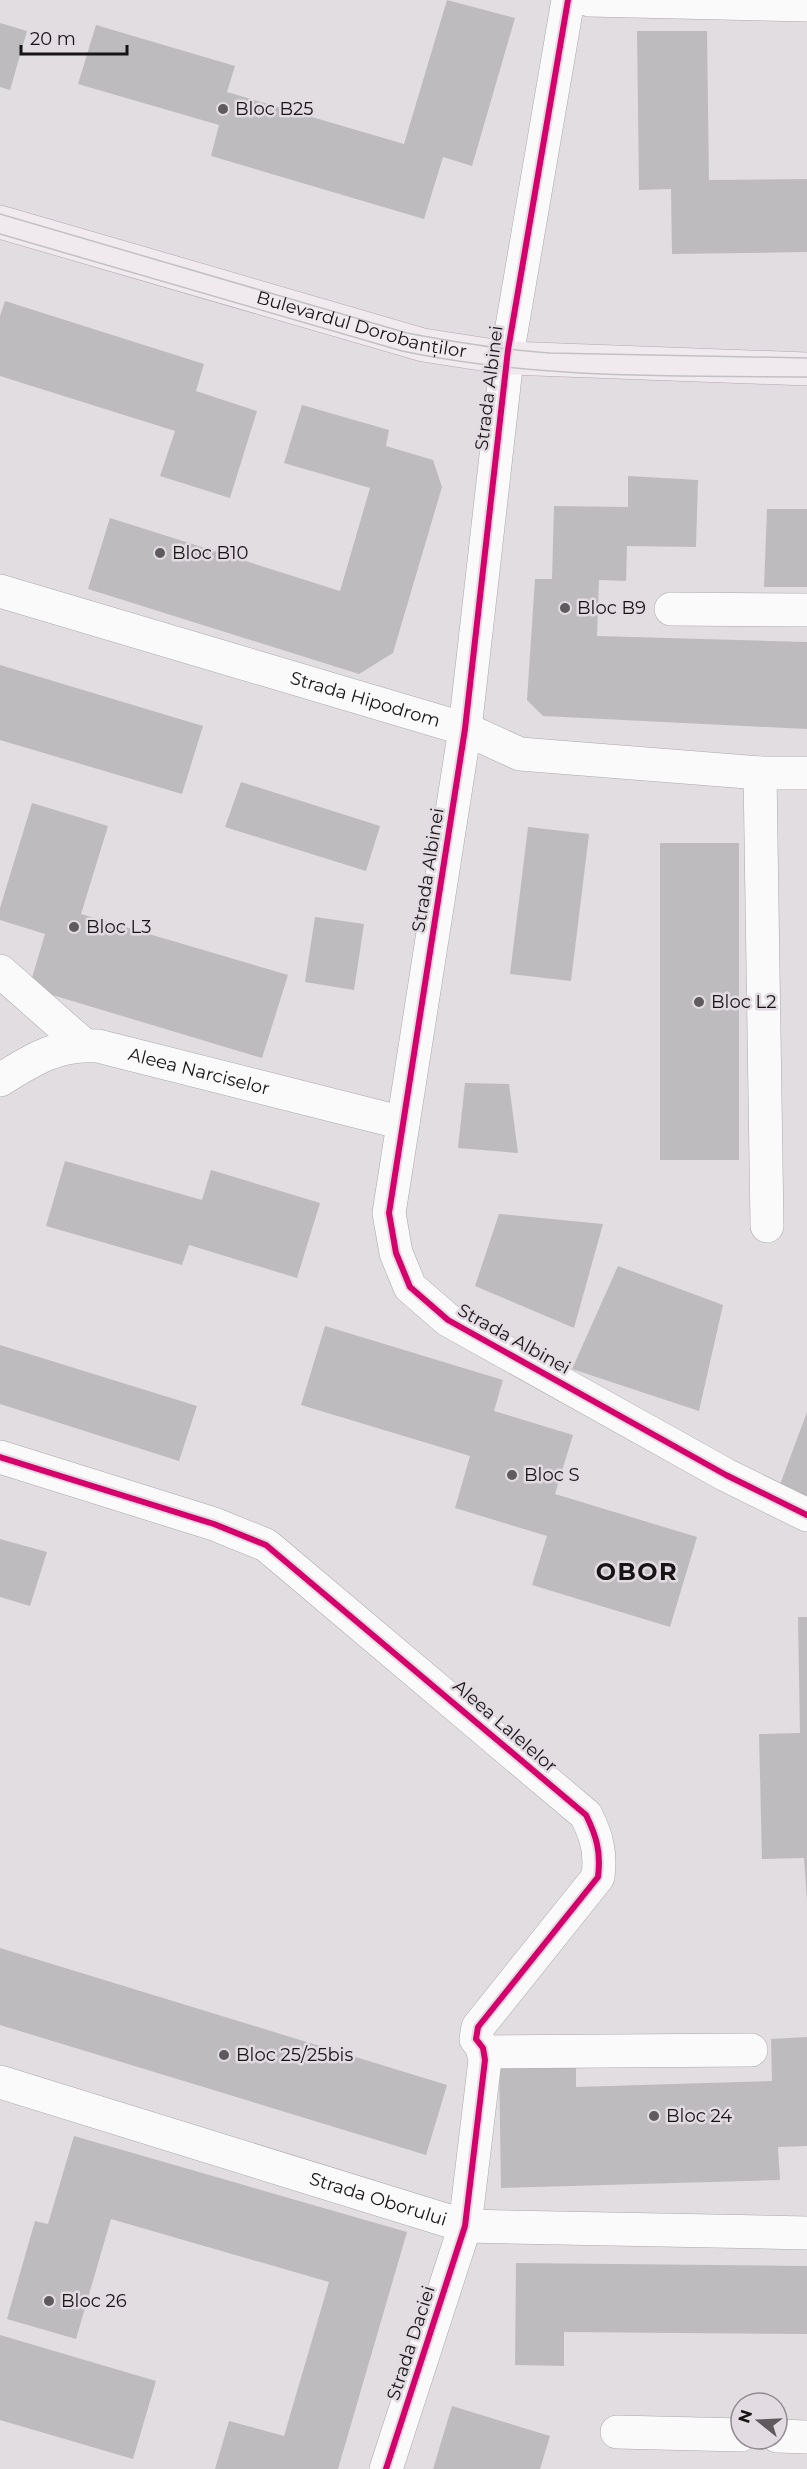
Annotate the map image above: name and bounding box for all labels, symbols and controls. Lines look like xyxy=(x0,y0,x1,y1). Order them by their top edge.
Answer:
scale bar xyxy=(21,18,128,56)
text: 20 m xyxy=(30,28,76,50)
place label: Bloc B25 xyxy=(235,98,314,120)
marker: Bloc B25 xyxy=(216,102,230,116)
street label: Bulevardul Dorobanților xyxy=(254,286,468,363)
street label: Strada Albinei xyxy=(470,324,508,452)
place label: Bloc B10 xyxy=(172,542,249,564)
marker: Bloc B10 xyxy=(153,546,167,560)
place label: Bloc B9 xyxy=(577,597,646,619)
marker: Bloc B9 xyxy=(558,601,572,615)
street label: Strada Hipodrom xyxy=(287,667,443,732)
street label: Strada Albinei xyxy=(407,806,449,934)
place label: Bloc L3 xyxy=(86,916,151,938)
marker: Bloc L3 xyxy=(67,920,81,934)
place label: Bloc L2 xyxy=(711,991,776,1013)
marker: Bloc L2 xyxy=(692,995,706,1009)
street label: Aleea Narciselor xyxy=(126,1043,272,1100)
street label: Strada Albinei xyxy=(454,1299,574,1379)
place label: Bloc S xyxy=(524,1464,580,1486)
marker: Bloc S xyxy=(505,1468,519,1482)
district label: OBOR xyxy=(596,1557,678,1586)
street label: Aleea Lalelelor xyxy=(449,1675,561,1777)
place label: Bloc 25/25bis xyxy=(236,2044,353,2066)
marker: Bloc 25/25bis xyxy=(217,2048,231,2062)
place label: Bloc 24 xyxy=(666,2105,732,2127)
marker: Bloc 24 xyxy=(647,2109,661,2123)
street label: Strada Oborului xyxy=(307,2168,450,2231)
street label: Strada Daciei xyxy=(382,2283,440,2403)
place label: Bloc 26 xyxy=(61,2290,127,2312)
marker: Bloc 26 xyxy=(42,2294,56,2308)
north arrow xyxy=(729,2391,789,2451)
text: N xyxy=(734,2407,756,2426)

